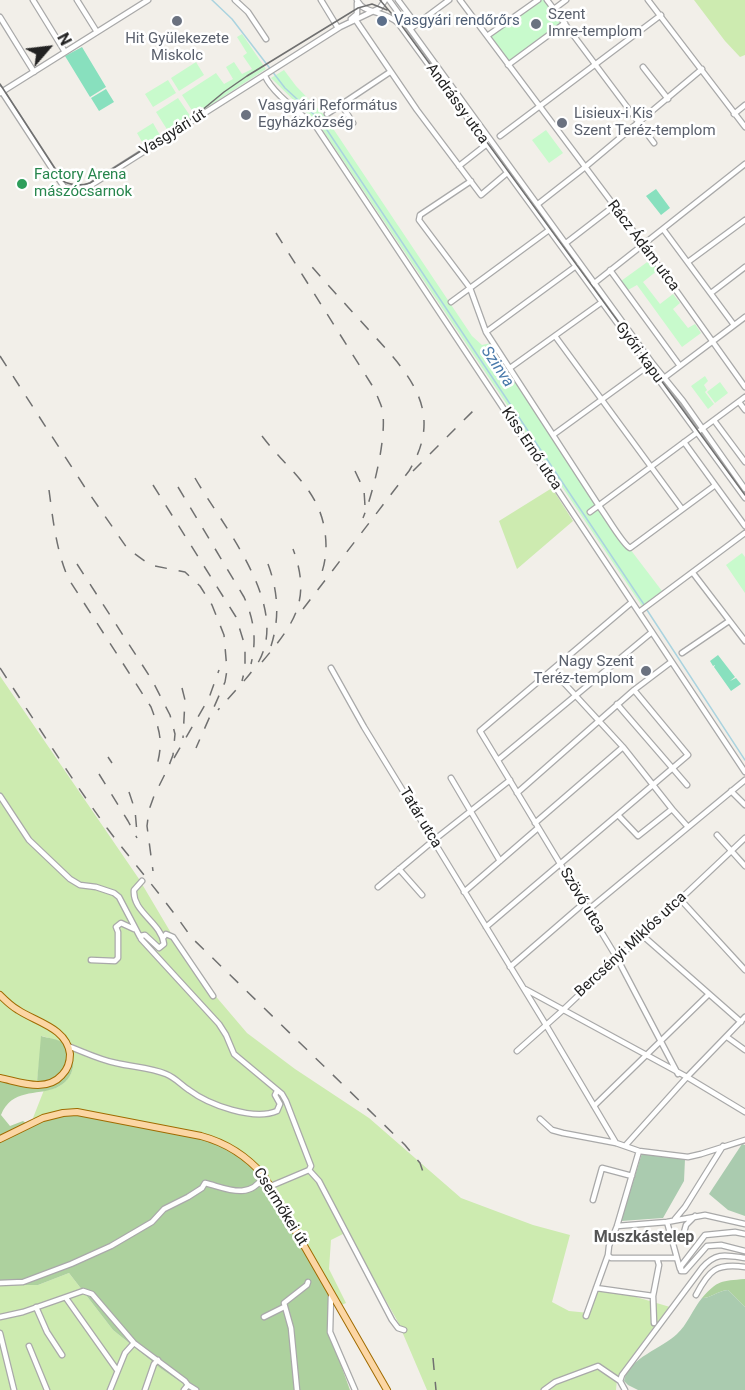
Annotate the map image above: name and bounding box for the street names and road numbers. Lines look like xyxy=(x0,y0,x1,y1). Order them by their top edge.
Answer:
street label: Andrássy utca xyxy=(422,60,492,148)
street label: Vasgyári út xyxy=(137,106,209,160)
street label: Rácz Ádám utca xyxy=(603,197,683,295)
street label: Győri kapu xyxy=(611,319,667,387)
street label: Kiss Ernő utca xyxy=(497,404,565,494)
street label: Tatár utca xyxy=(395,785,445,851)
street label: Szövő utca xyxy=(555,865,609,937)
street label: Bercsényi Miklós utca xyxy=(572,889,690,1001)
street label: Csermőkei út xyxy=(249,1165,311,1249)

